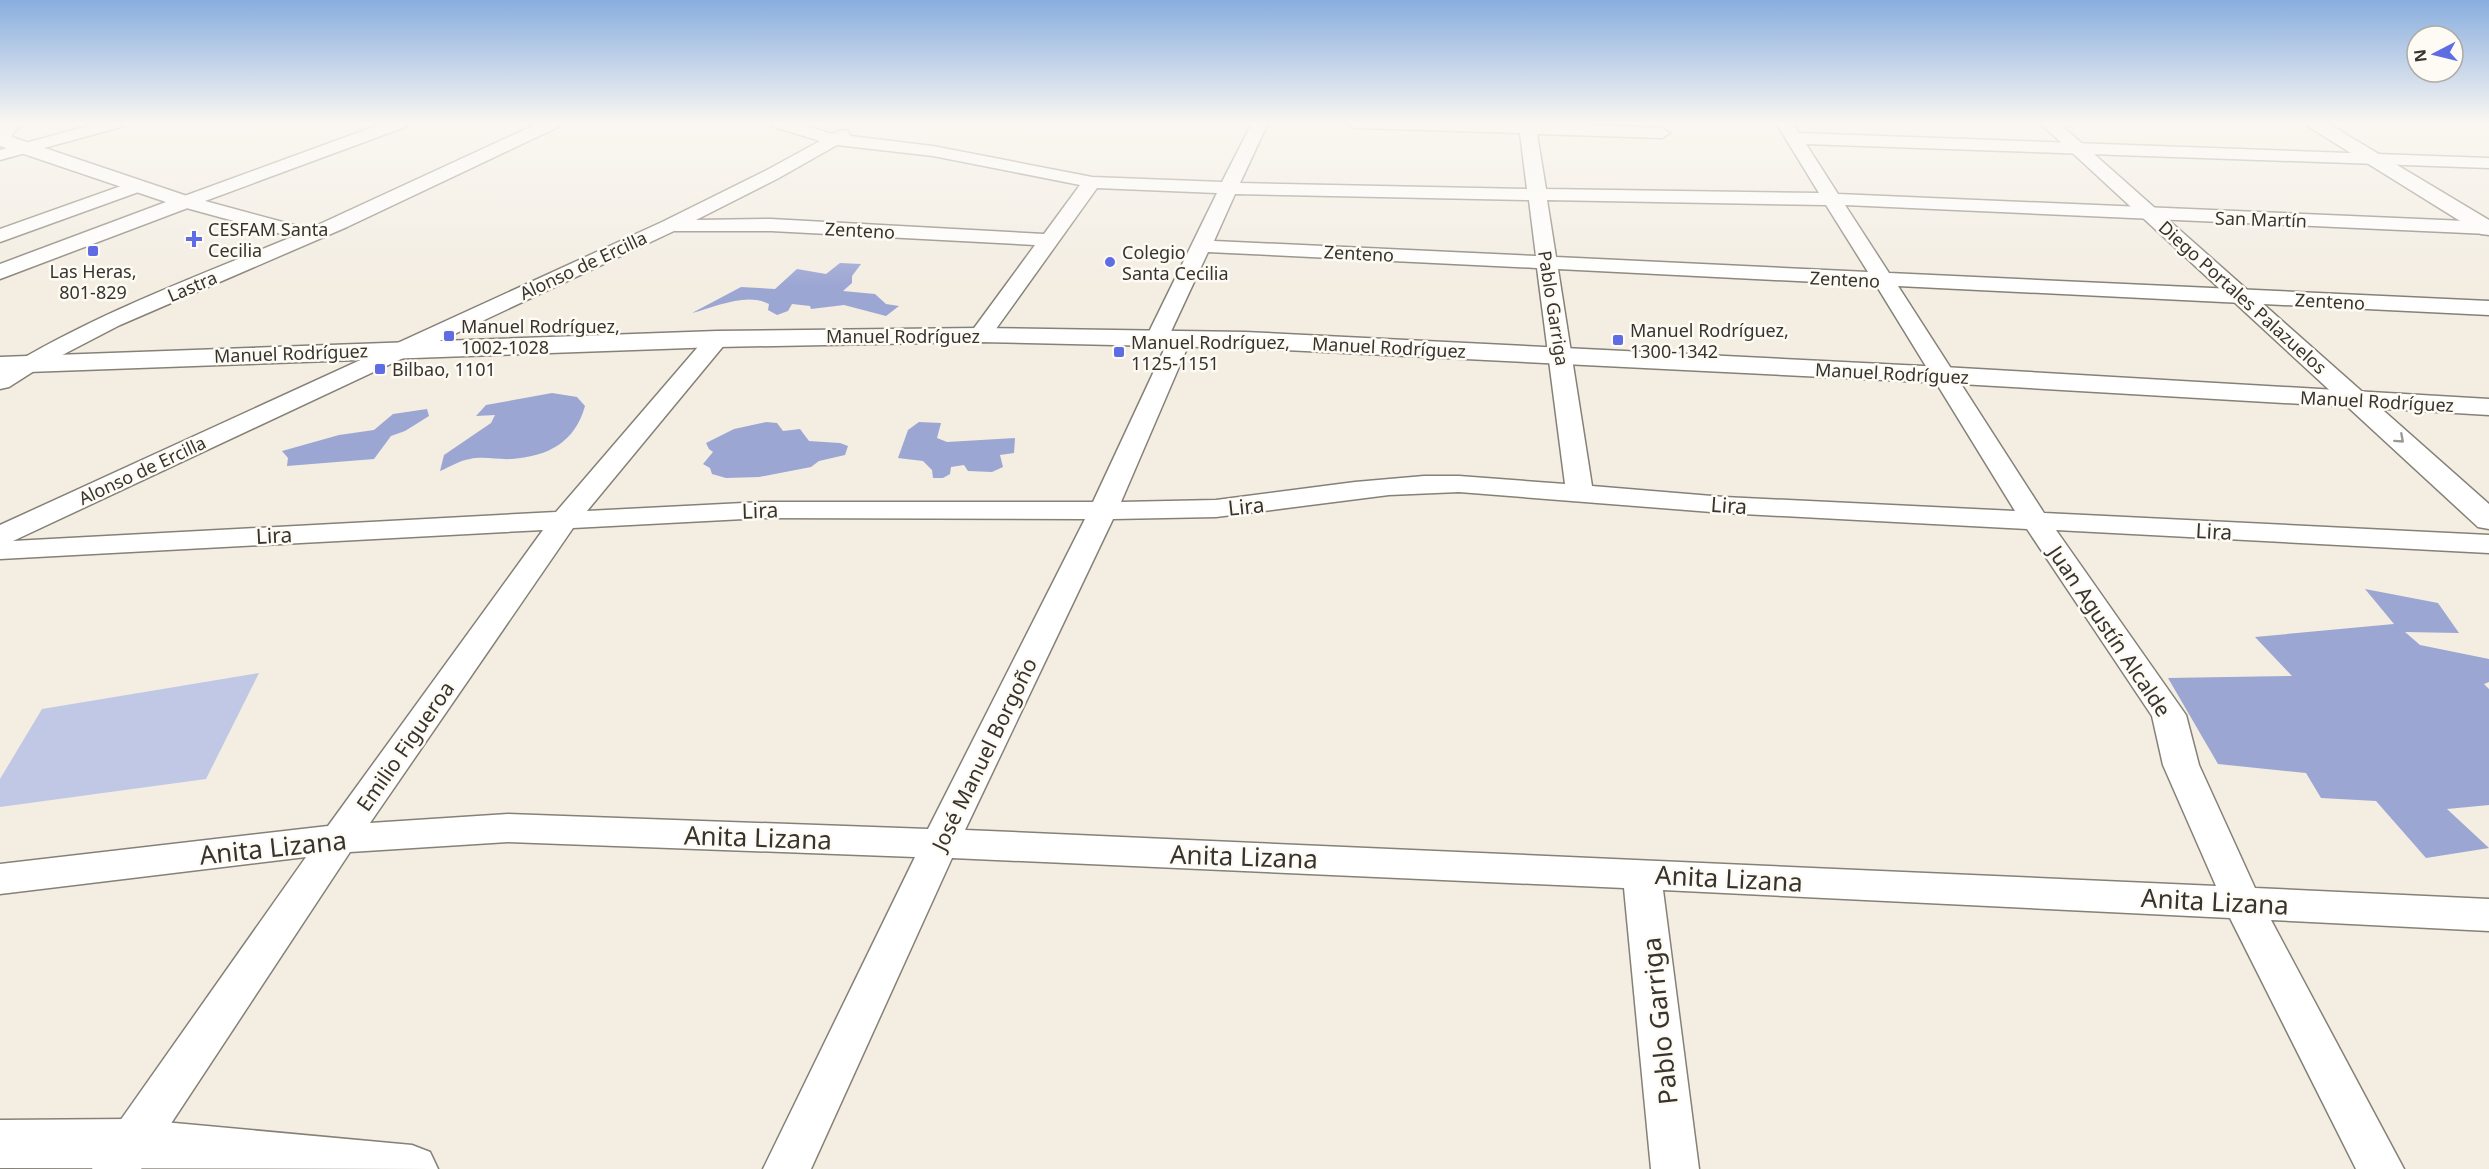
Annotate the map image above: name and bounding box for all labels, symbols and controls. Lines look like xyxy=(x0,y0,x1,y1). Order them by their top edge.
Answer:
north arrow xyxy=(2405,24,2465,84)
text: N xyxy=(2408,48,2432,64)
street label: San Martín xyxy=(2215,205,2307,233)
street label: Diego Portales Palazuelos xyxy=(2154,215,2332,379)
street label: Zenteno xyxy=(824,216,896,244)
place label: CESFAM Santa Cecilia xyxy=(208,217,328,262)
street label: Alonso de Ercilla xyxy=(515,225,651,305)
marker: CESFAM Santa Cecilia xyxy=(185,230,203,248)
street label: Zenteno xyxy=(1323,239,1395,267)
place label: Colegio Santa Cecilia xyxy=(1122,240,1229,285)
marker: Las Heras, 801-829 xyxy=(86,244,100,258)
street label: Pablo Garriga xyxy=(1533,249,1575,367)
marker: Colegio Santa Cecilia xyxy=(1103,255,1117,269)
place label: Las Heras, 801-829 xyxy=(50,259,136,304)
street label: Lastra xyxy=(163,265,221,307)
street label: Zenteno xyxy=(1809,265,1881,293)
street label: Zenteno xyxy=(2294,287,2366,315)
place label: Manuel Rodríguez, 1002-1028 xyxy=(461,314,620,359)
place label: Manuel Rodríguez, 1300-1342 xyxy=(1630,318,1789,363)
street label: Manuel Rodríguez xyxy=(826,324,980,348)
marker: Manuel Rodríguez, 1002-1028 xyxy=(442,329,456,343)
place label: Manuel Rodríguez, 1125-1151 xyxy=(1131,330,1290,375)
street label: Manuel Rodríguez xyxy=(1311,331,1467,363)
marker: Manuel Rodríguez, 1300-1342 xyxy=(1611,333,1625,347)
street label: Manuel Rodríguez xyxy=(214,338,368,368)
marker: Manuel Rodríguez, 1125-1151 xyxy=(1112,345,1126,359)
place label: Bilbao, 1101 xyxy=(392,357,496,381)
street label: Manuel Rodríguez xyxy=(1814,357,1970,389)
marker: Bilbao, 1101 xyxy=(373,362,387,376)
street label: Manuel Rodríguez xyxy=(2299,385,2455,417)
street label: Alonso de Ercilla xyxy=(74,430,210,510)
one-way arrow xyxy=(2393,432,2404,443)
street label: Lira xyxy=(1226,490,1266,522)
street label: Lira xyxy=(1710,490,1748,520)
street label: Lira xyxy=(741,495,779,525)
street label: Lira xyxy=(2195,516,2233,546)
street label: Lira xyxy=(255,520,293,550)
street label: Juan Agustín Alcalde xyxy=(2041,538,2178,722)
street label: José Manuel Borgoño xyxy=(924,653,1043,857)
street label: Emilio Figueroa xyxy=(350,675,460,817)
street label: Anita Lizana xyxy=(683,816,833,858)
street label: Anita Lizana xyxy=(198,821,348,873)
street label: Anita Lizana xyxy=(1169,835,1319,877)
street label: Anita Lizana xyxy=(1654,856,1804,900)
street label: Anita Lizana xyxy=(2140,879,2290,923)
street label: Pablo Garriga xyxy=(1632,936,1686,1106)

